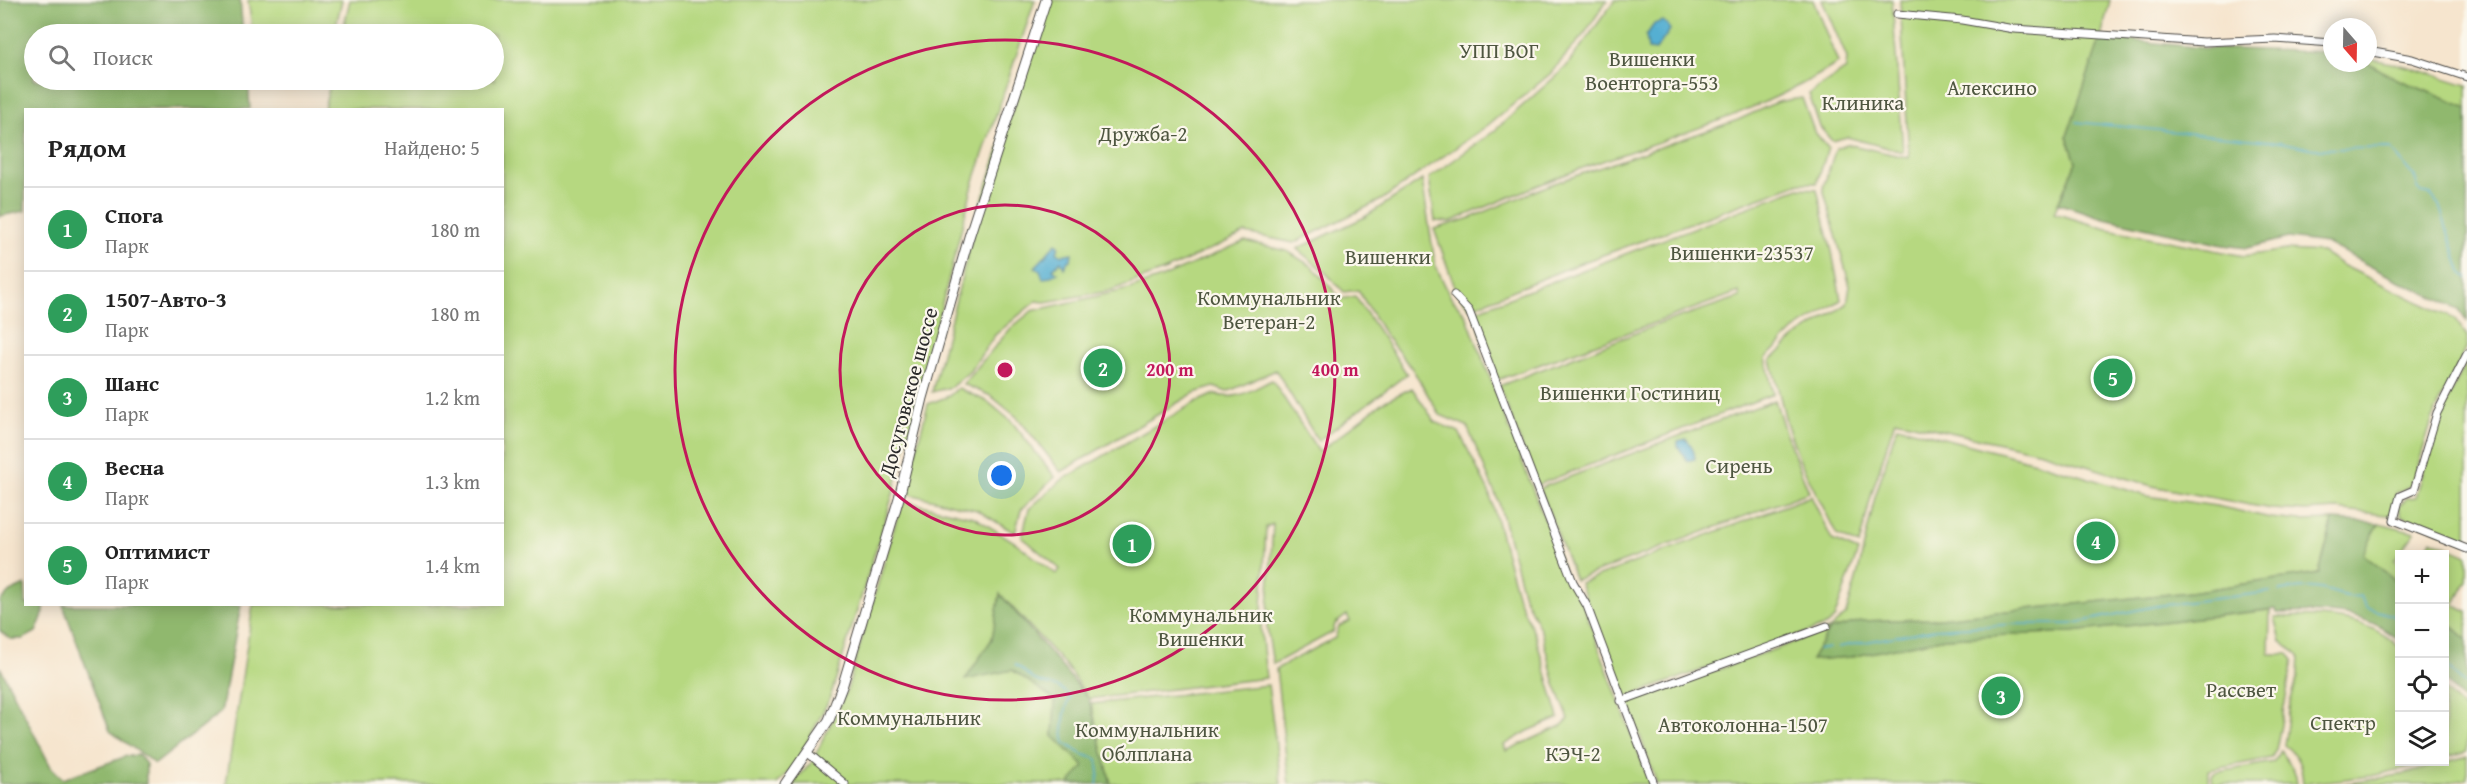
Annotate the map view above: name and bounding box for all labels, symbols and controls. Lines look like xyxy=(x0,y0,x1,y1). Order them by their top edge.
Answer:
north arrow xyxy=(2323,18,2377,72)
search box xyxy=(24,24,504,90)
park label: УПП ВОГ xyxy=(1459,35,1539,66)
icon: search xyxy=(45,41,78,74)
text: Поиск xyxy=(93,41,153,73)
park label: Вишенки Военторга-553 xyxy=(1585,43,1719,98)
park label: Алексино xyxy=(1947,72,2037,103)
park label: Клиника xyxy=(1822,87,1904,118)
park label: Дружба-2 xyxy=(1098,118,1187,149)
text: Рядом xyxy=(48,128,126,167)
text: Найдено: 5 xyxy=(384,133,480,162)
text: Спога xyxy=(105,199,163,231)
text: 1 xyxy=(62,215,73,244)
text: 180 m xyxy=(430,215,480,244)
text: Парк xyxy=(105,231,149,260)
park label: Вишенки-23537 xyxy=(1670,237,1814,268)
park label: Вишенки xyxy=(1345,241,1431,272)
park label: Коммунальник Ветеран-2 xyxy=(1197,282,1341,337)
text: 1507-Авто-3 xyxy=(105,283,227,315)
text: 2 xyxy=(62,299,73,328)
text: 180 m xyxy=(430,299,480,328)
street label: Досуговское шоссе xyxy=(870,304,946,481)
text: Парк xyxy=(105,315,149,344)
pin: 2 xyxy=(1084,346,1122,391)
text: 200 m xyxy=(1146,356,1194,383)
text: 400 m xyxy=(1311,356,1359,383)
pin: 5 xyxy=(2094,356,2132,400)
centre of rings xyxy=(995,360,1015,380)
text: Шанс xyxy=(105,367,159,399)
park label: Вишенки Гостиниц xyxy=(1540,377,1720,408)
text: 3 xyxy=(62,383,73,412)
text: 1.2 km xyxy=(425,383,480,412)
text: Парк xyxy=(105,399,149,428)
park label: Сирень xyxy=(1705,450,1773,481)
text: Весна xyxy=(105,451,164,483)
your location xyxy=(987,461,1016,490)
text: 4 xyxy=(62,467,73,496)
text: 1.3 km xyxy=(425,467,480,496)
text: Парк xyxy=(105,483,149,512)
pin: 4 xyxy=(2076,518,2116,564)
pin: 1 xyxy=(1112,522,1152,566)
text: Оптимист xyxy=(105,535,210,567)
map controls xyxy=(2395,550,2449,766)
button: + xyxy=(2395,550,2449,604)
text: 5 xyxy=(62,551,73,580)
text: 1.4 km xyxy=(425,551,480,580)
text: Парк xyxy=(105,567,149,596)
park label: Коммунальник Вишенки xyxy=(1129,599,1273,654)
button: − xyxy=(2395,604,2449,658)
button: locate xyxy=(2395,658,2449,712)
pin: 3 xyxy=(1982,674,2020,718)
park label: Рассвет xyxy=(2206,674,2276,705)
park label: Коммунальник xyxy=(837,702,981,733)
park label: Спектр xyxy=(2310,707,2376,738)
park label: Автоколонна-1507 xyxy=(1658,709,1828,740)
button: layers xyxy=(2395,712,2449,766)
park label: Коммунальник Облплана xyxy=(1075,714,1219,769)
park label: КЭЧ-2 xyxy=(1545,738,1601,769)

